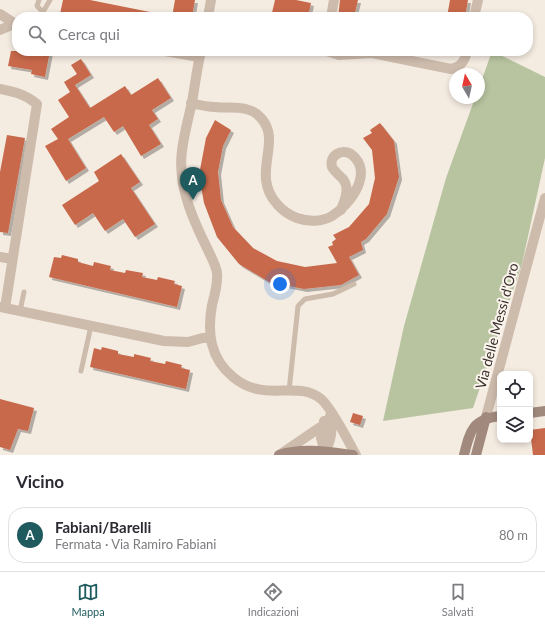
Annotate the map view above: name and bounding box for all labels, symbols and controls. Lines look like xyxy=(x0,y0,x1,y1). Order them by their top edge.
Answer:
search box xyxy=(12,12,533,56)
icon: search xyxy=(26,23,48,45)
text: Cerca qui xyxy=(58,25,120,43)
north arrow xyxy=(449,68,485,104)
pin: A xyxy=(180,167,206,200)
street label: Via delle Messi d'Oro xyxy=(471,261,522,391)
your location xyxy=(270,274,290,294)
map controls xyxy=(497,371,533,443)
button: locate xyxy=(497,371,533,407)
button: layers xyxy=(497,407,533,443)
text: Vicino xyxy=(16,471,64,492)
text: Fabiani/Barelli xyxy=(55,518,151,536)
text: A xyxy=(25,527,35,543)
text: 80 m xyxy=(499,527,528,543)
text: Fermata · Via Ramiro Fabiani xyxy=(55,536,216,552)
tab: Mappa xyxy=(71,581,105,618)
tab: Indicazioni xyxy=(248,581,299,618)
tab: Salvati xyxy=(442,581,474,618)

